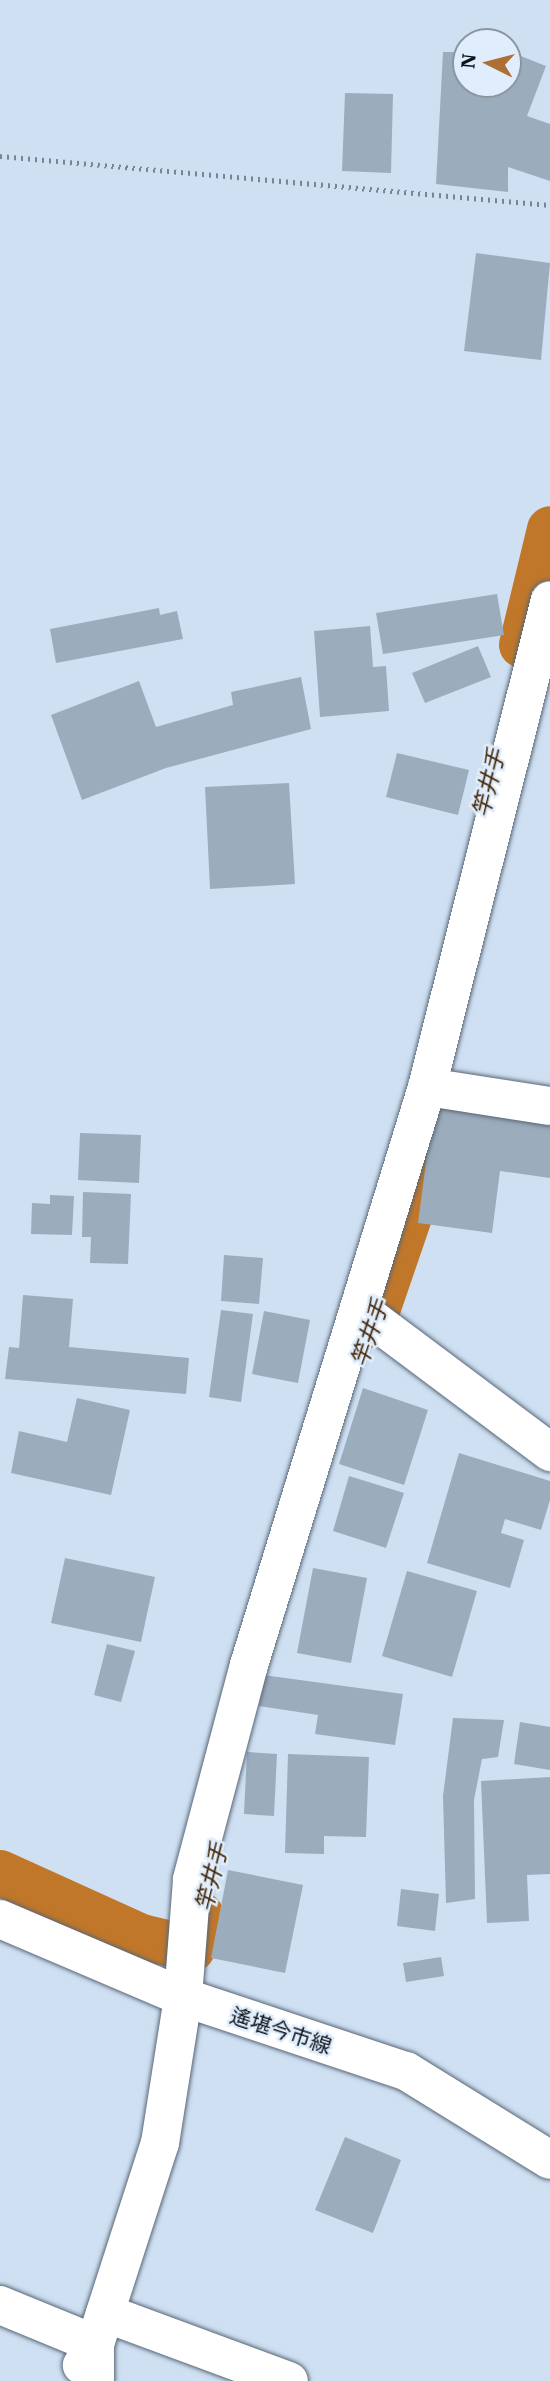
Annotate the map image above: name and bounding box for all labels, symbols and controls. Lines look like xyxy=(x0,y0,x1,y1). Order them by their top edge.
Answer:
north arrow xyxy=(452,28,522,98)
text: N xyxy=(455,52,481,70)
water label: 竿井手 xyxy=(466,746,510,820)
water label: 竿井手 xyxy=(345,1296,393,1370)
water label: 竿井手 xyxy=(189,1840,233,1914)
street label: 遙堪今市線 xyxy=(227,2002,335,2058)

